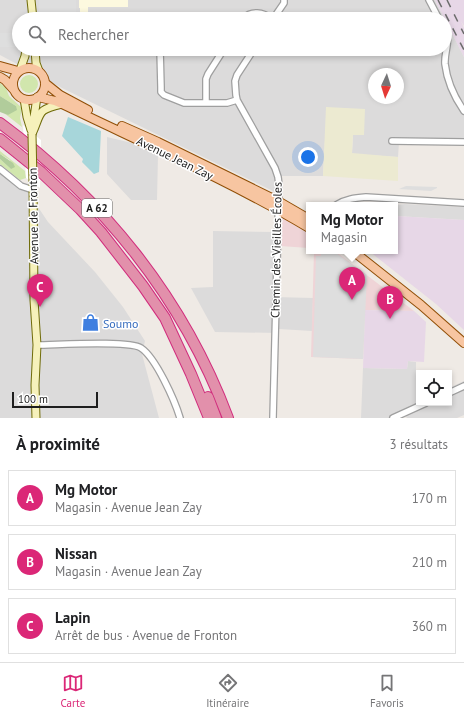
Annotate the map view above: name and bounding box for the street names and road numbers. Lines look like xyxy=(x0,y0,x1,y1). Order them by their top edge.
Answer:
street label: Avenue Jean Zay xyxy=(134,133,216,183)
street label: Avenue de Fronton xyxy=(25,168,41,264)
street label: Chemin des Vieilles Écoles xyxy=(267,182,285,318)
road number: A 62 xyxy=(82,199,112,217)

